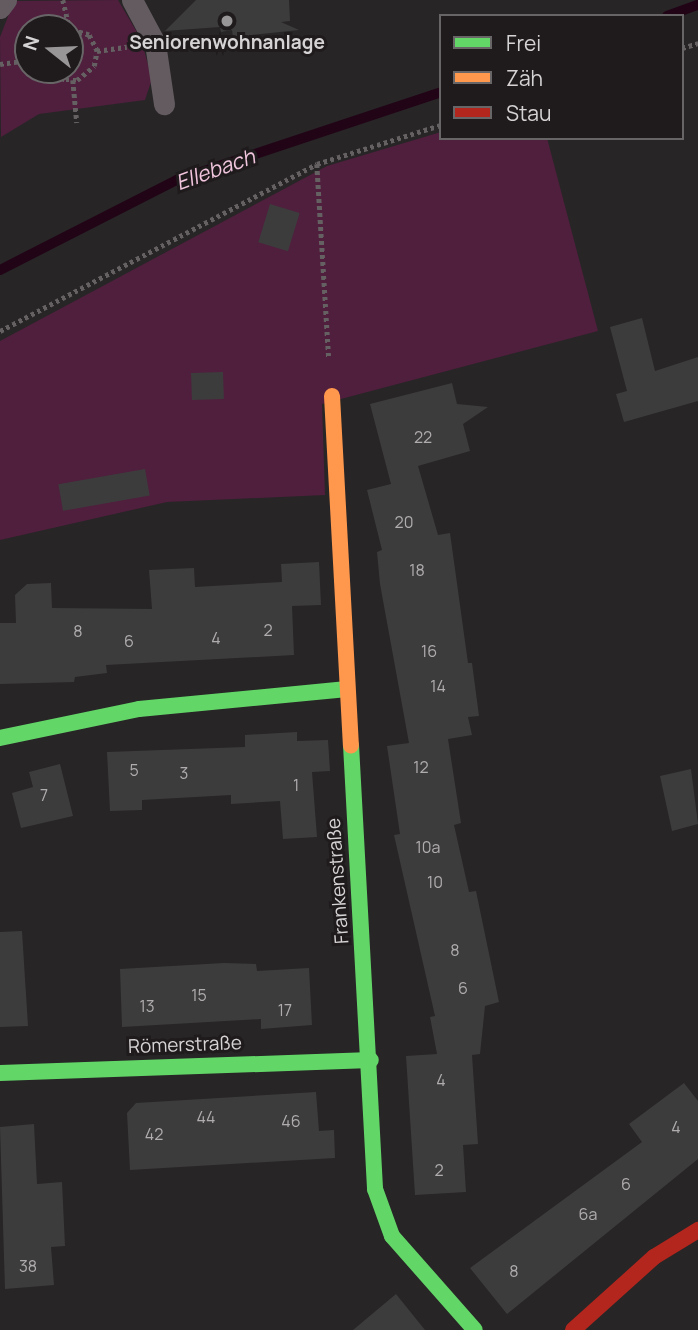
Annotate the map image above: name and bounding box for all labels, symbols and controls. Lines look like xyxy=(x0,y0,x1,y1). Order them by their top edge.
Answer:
marker: Seniorenwohnanlage xyxy=(219,13,235,29)
north arrow xyxy=(14,14,84,84)
legend xyxy=(439,14,684,140)
text: Frei xyxy=(506,29,541,57)
place label: Seniorenwohnanlage xyxy=(129,32,325,54)
text: N xyxy=(16,33,45,54)
text: Zäh xyxy=(506,64,543,92)
text: Stau xyxy=(506,99,552,127)
water label: Ellebach xyxy=(172,143,258,195)
house number: 22 xyxy=(414,427,432,447)
house number: 20 xyxy=(395,512,413,532)
house number: 18 xyxy=(409,560,425,580)
house number: 2 xyxy=(263,620,273,640)
house number: 8 xyxy=(73,621,83,641)
house number: 4 xyxy=(211,628,221,648)
house number: 6 xyxy=(124,631,134,651)
house number: 16 xyxy=(421,641,437,661)
house number: 14 xyxy=(430,676,446,696)
house number: 12 xyxy=(413,757,429,777)
house number: 5 xyxy=(129,760,139,780)
house number: 3 xyxy=(180,763,188,783)
house number: 1 xyxy=(293,775,299,795)
house number: 7 xyxy=(40,785,48,805)
street label: Frankenstraße xyxy=(322,817,354,945)
house number: 10a xyxy=(416,837,440,857)
house number: 10 xyxy=(427,872,443,892)
house number: 8 xyxy=(450,940,460,960)
house number: 6 xyxy=(458,978,468,998)
house number: 15 xyxy=(191,985,207,1005)
house number: 13 xyxy=(139,996,155,1016)
house number: 17 xyxy=(278,1000,292,1020)
street label: Römerstraße xyxy=(128,1032,242,1058)
house number: 4 xyxy=(436,1070,446,1090)
house number: 44 xyxy=(196,1107,216,1127)
house number: 46 xyxy=(281,1111,301,1131)
house number: 4 xyxy=(671,1117,681,1137)
house number: 42 xyxy=(145,1124,163,1144)
house number: 2 xyxy=(434,1160,444,1180)
house number: 6 xyxy=(621,1174,631,1194)
house number: 6a xyxy=(579,1204,597,1224)
house number: 38 xyxy=(19,1256,37,1276)
house number: 8 xyxy=(509,1261,519,1281)

